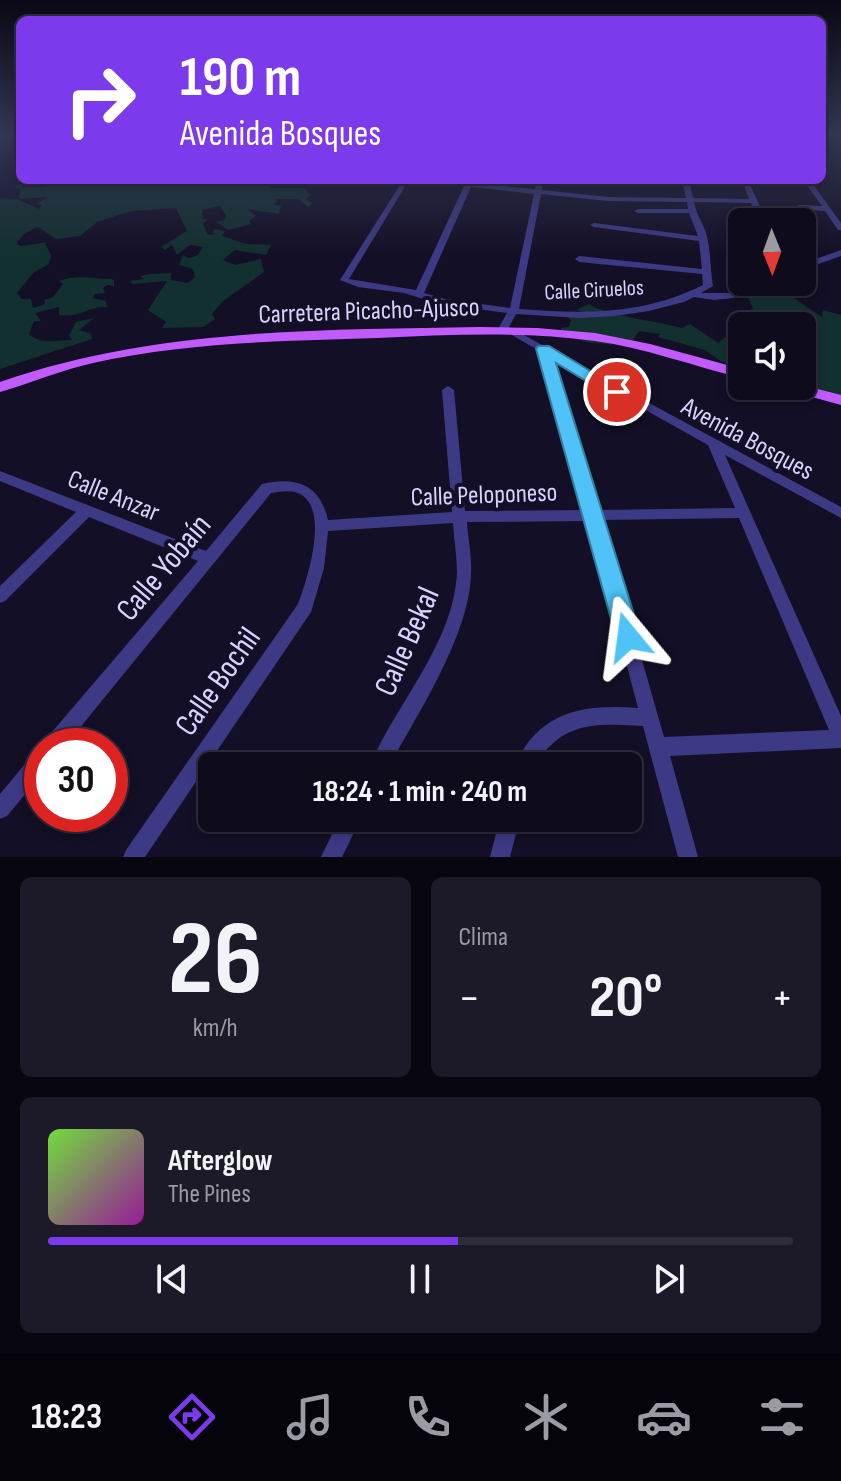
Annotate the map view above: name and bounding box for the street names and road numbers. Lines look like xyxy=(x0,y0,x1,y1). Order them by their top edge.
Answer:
street label: Calle Ciruelos xyxy=(544,274,645,307)
street label: Carretera Picacho-Ajusco xyxy=(258,292,480,331)
street label: Avenida Bosques xyxy=(675,391,819,487)
street label: Calle Anzar xyxy=(63,464,164,529)
street label: Calle Peloponeso xyxy=(410,477,558,514)
street label: Calle Yobaín xyxy=(108,507,220,629)
street label: Calle Bekal xyxy=(366,581,449,702)
street label: Calle Bochil xyxy=(167,620,269,743)

